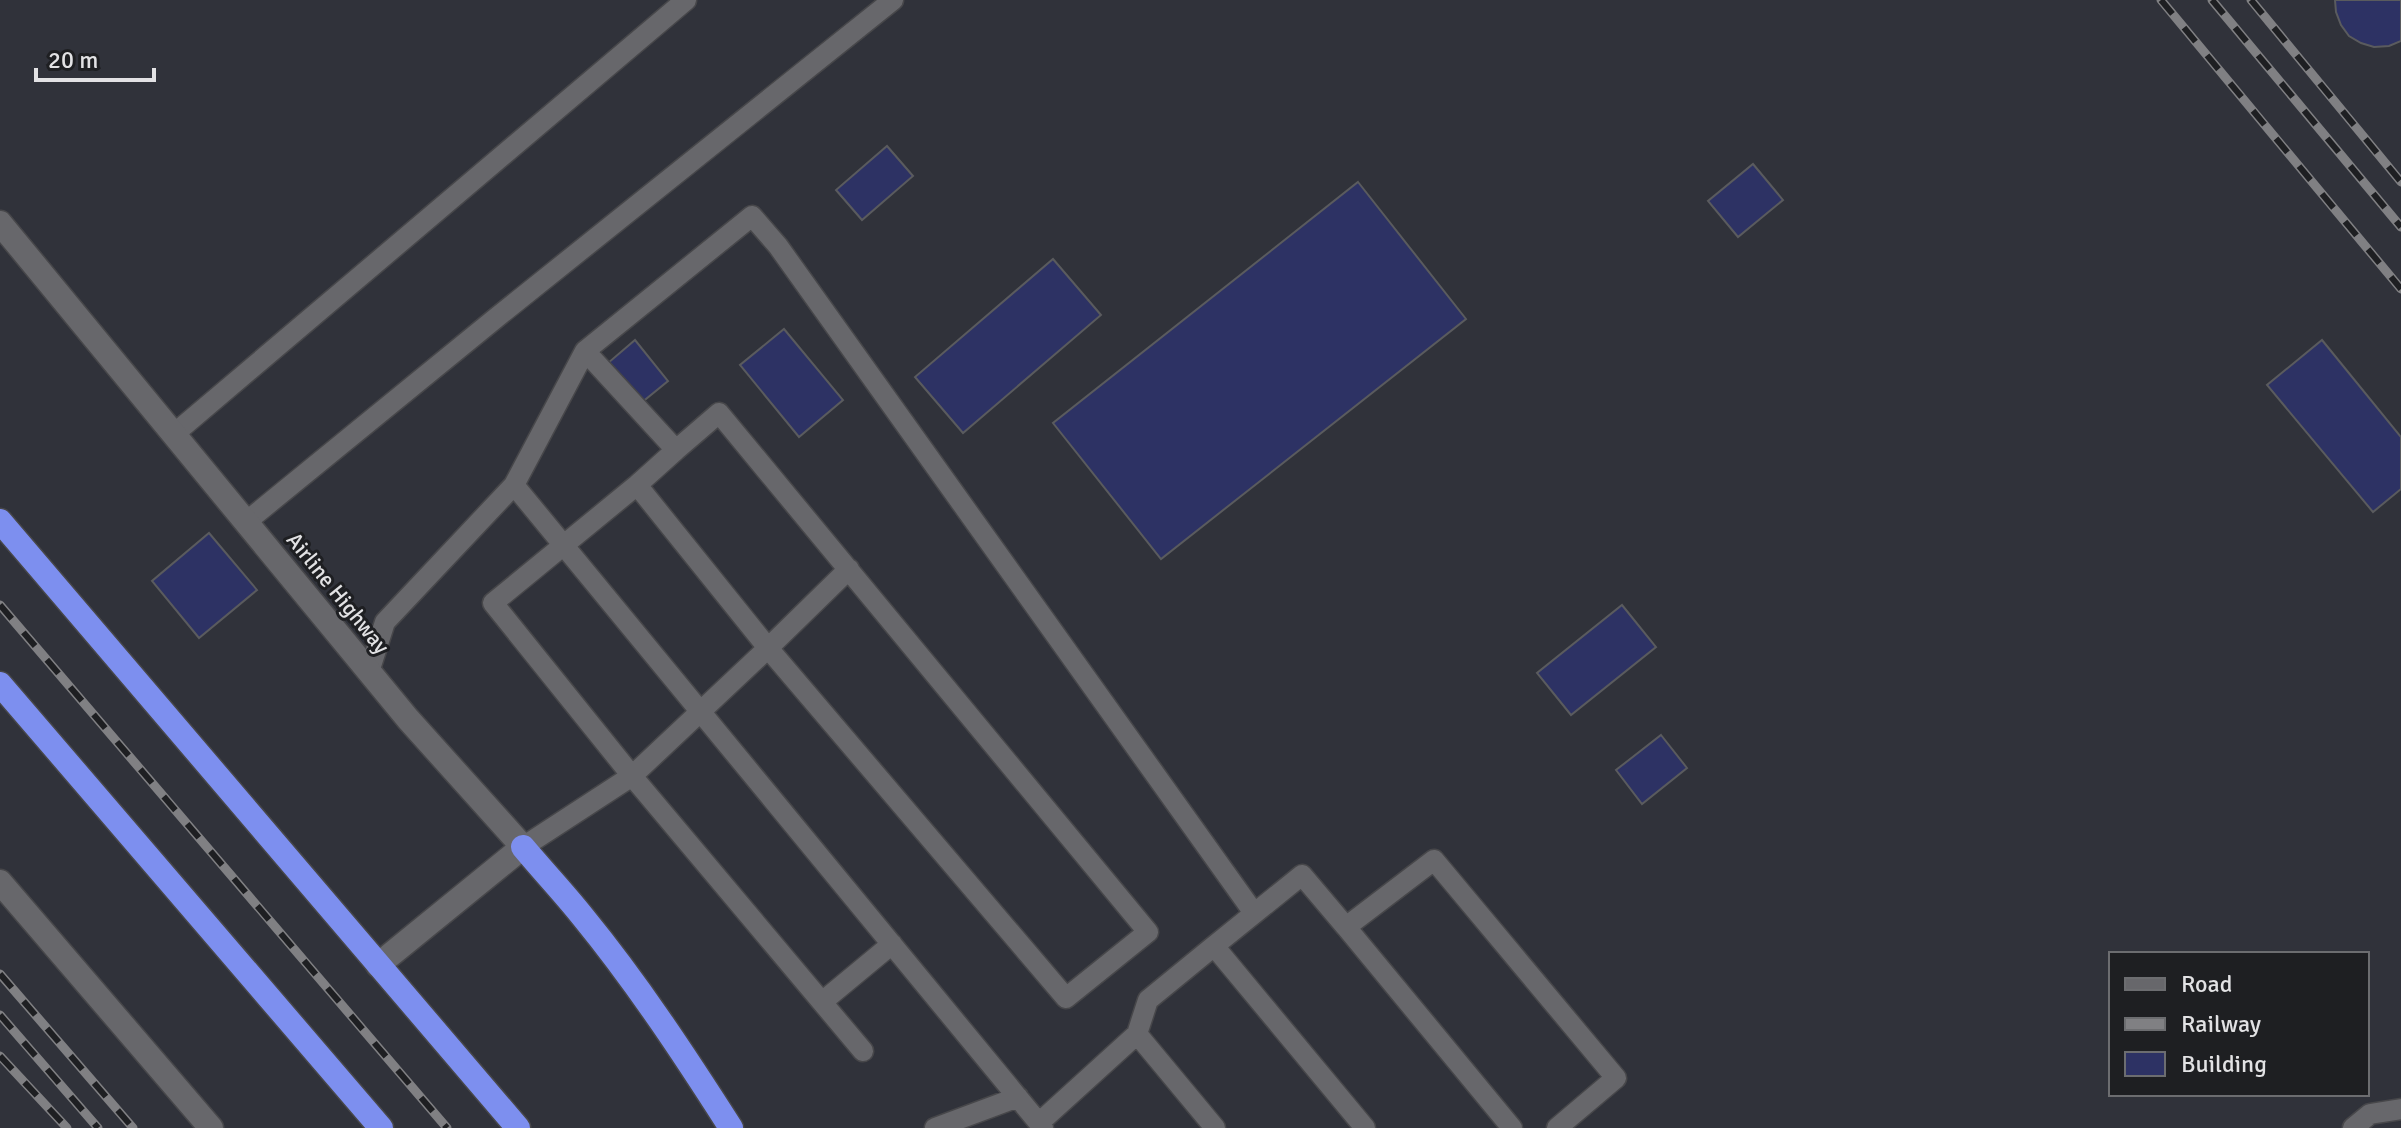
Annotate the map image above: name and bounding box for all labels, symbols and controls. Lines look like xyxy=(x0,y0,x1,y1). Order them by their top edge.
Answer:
scale bar xyxy=(36,32,154,82)
text: 20 m xyxy=(48,45,98,75)
street label: Airline Highway xyxy=(281,527,396,660)
legend xyxy=(2109,952,2369,1096)
text: Road xyxy=(2181,969,2232,999)
text: Railway xyxy=(2181,1009,2261,1039)
text: Building xyxy=(2181,1049,2267,1079)

